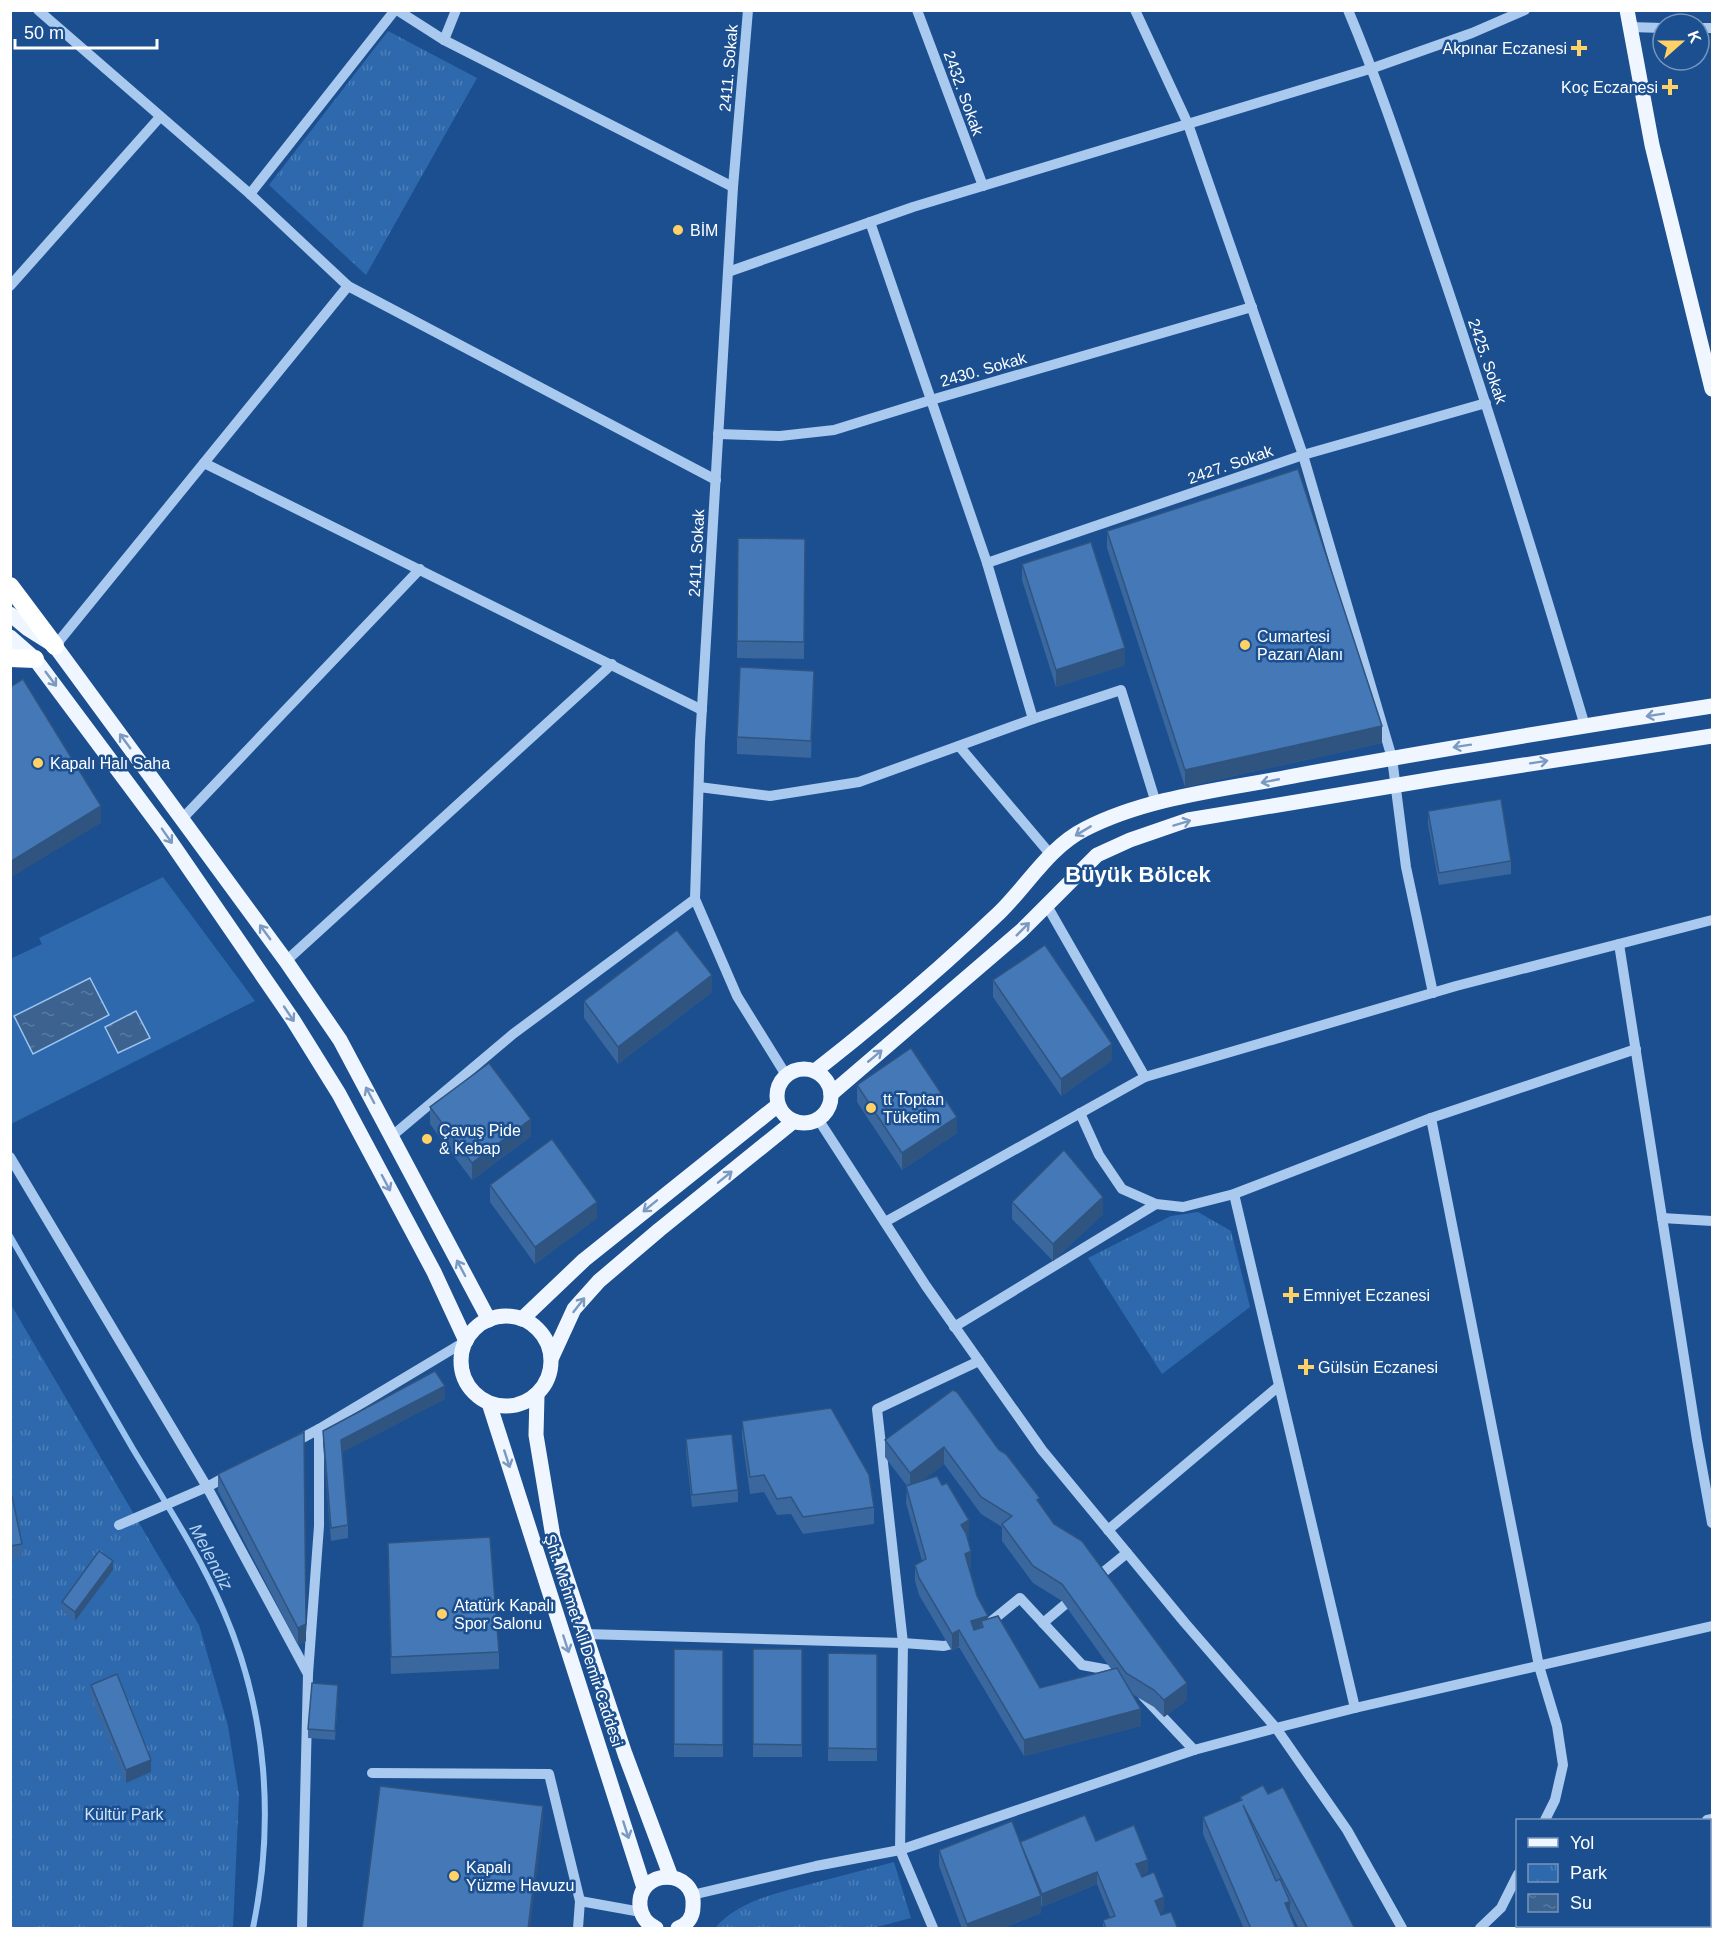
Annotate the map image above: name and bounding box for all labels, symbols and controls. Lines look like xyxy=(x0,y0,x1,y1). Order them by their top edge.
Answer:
scale bar xyxy=(15,12,158,50)
north arrow xyxy=(1651,12,1711,72)
text: 50 m xyxy=(24,23,64,43)
street label: 2411. Sokak xyxy=(716,23,741,113)
text: K xyxy=(1685,28,1705,46)
place label: Akpınar Eczanesi xyxy=(1442,40,1567,57)
marker: Akpınar Eczanesi xyxy=(1572,41,1586,55)
street label: 2432. Sokak xyxy=(940,48,987,139)
place label: Koç Eczanesi xyxy=(1561,79,1658,96)
marker: Koç Eczanesi xyxy=(1663,80,1677,94)
place label: BİM xyxy=(690,221,718,239)
marker: BİM xyxy=(671,223,685,237)
street label: 2425. Sokak xyxy=(1465,316,1510,407)
street label: 2430. Sokak xyxy=(938,349,1029,390)
street label: 2427. Sokak xyxy=(1185,442,1276,487)
street label: 2411. Sokak xyxy=(686,508,707,597)
place label: Cumartesi Pazarı Alanı xyxy=(1257,628,1343,663)
marker: Cumartesi Pazarı Alanı xyxy=(1238,638,1252,652)
one-way arrow xyxy=(44,671,57,687)
one-way arrow xyxy=(1645,709,1665,720)
one-way arrow xyxy=(118,733,131,749)
one-way arrow xyxy=(1453,741,1473,752)
place label: Kapalı Halı Saha xyxy=(50,755,170,772)
marker: Kapalı Halı Saha xyxy=(31,756,45,770)
one-way arrow xyxy=(1529,757,1549,768)
one-way arrow xyxy=(1261,776,1281,787)
one-way arrow xyxy=(1172,817,1191,828)
one-way arrow xyxy=(1075,825,1092,837)
one-way arrow xyxy=(161,827,173,844)
district label: Büyük Bölcek xyxy=(1065,862,1212,887)
one-way arrow xyxy=(1016,921,1031,936)
one-way arrow xyxy=(259,924,271,940)
one-way arrow xyxy=(283,1006,295,1022)
one-way arrow xyxy=(867,1049,883,1062)
one-way arrow xyxy=(364,1087,375,1105)
place label: tt Toptan Tüketim xyxy=(883,1091,944,1126)
marker: tt Toptan Tüketim xyxy=(864,1101,878,1115)
place label: Çavuş Pide & Kebap xyxy=(439,1122,521,1157)
marker: Çavuş Pide & Kebap xyxy=(420,1132,434,1146)
one-way arrow xyxy=(716,1170,732,1183)
one-way arrow xyxy=(380,1174,392,1191)
one-way arrow xyxy=(642,1200,658,1213)
one-way arrow xyxy=(455,1260,467,1277)
place label: Emniyet Eczanesi xyxy=(1303,1287,1430,1304)
marker: Emniyet Eczanesi xyxy=(1284,1288,1298,1302)
one-way arrow xyxy=(572,1297,585,1313)
place label: Gülsün Eczanesi xyxy=(1318,1359,1438,1376)
marker: Gülsün Eczanesi xyxy=(1299,1360,1313,1374)
one-way arrow xyxy=(502,1449,513,1468)
water label: Melendiz xyxy=(185,1520,237,1594)
street label: Şht. Mehmet Ali Demir Caddesi xyxy=(541,1532,626,1748)
place label: Atatürk Kapalı Spor Salonu xyxy=(454,1597,555,1632)
marker: Atatürk Kapalı Spor Salonu xyxy=(435,1607,449,1621)
one-way arrow xyxy=(561,1634,572,1653)
park label: Kültür Park xyxy=(84,1806,165,1823)
legend xyxy=(1516,1819,1711,1927)
one-way arrow xyxy=(621,1820,632,1839)
text: Yol xyxy=(1570,1833,1594,1853)
place label: Kapalı Yüzme Havuzu xyxy=(466,1859,575,1894)
text: Park xyxy=(1570,1863,1608,1883)
marker: Kapalı Yüzme Havuzu xyxy=(447,1869,461,1883)
text: Su xyxy=(1570,1893,1592,1913)

